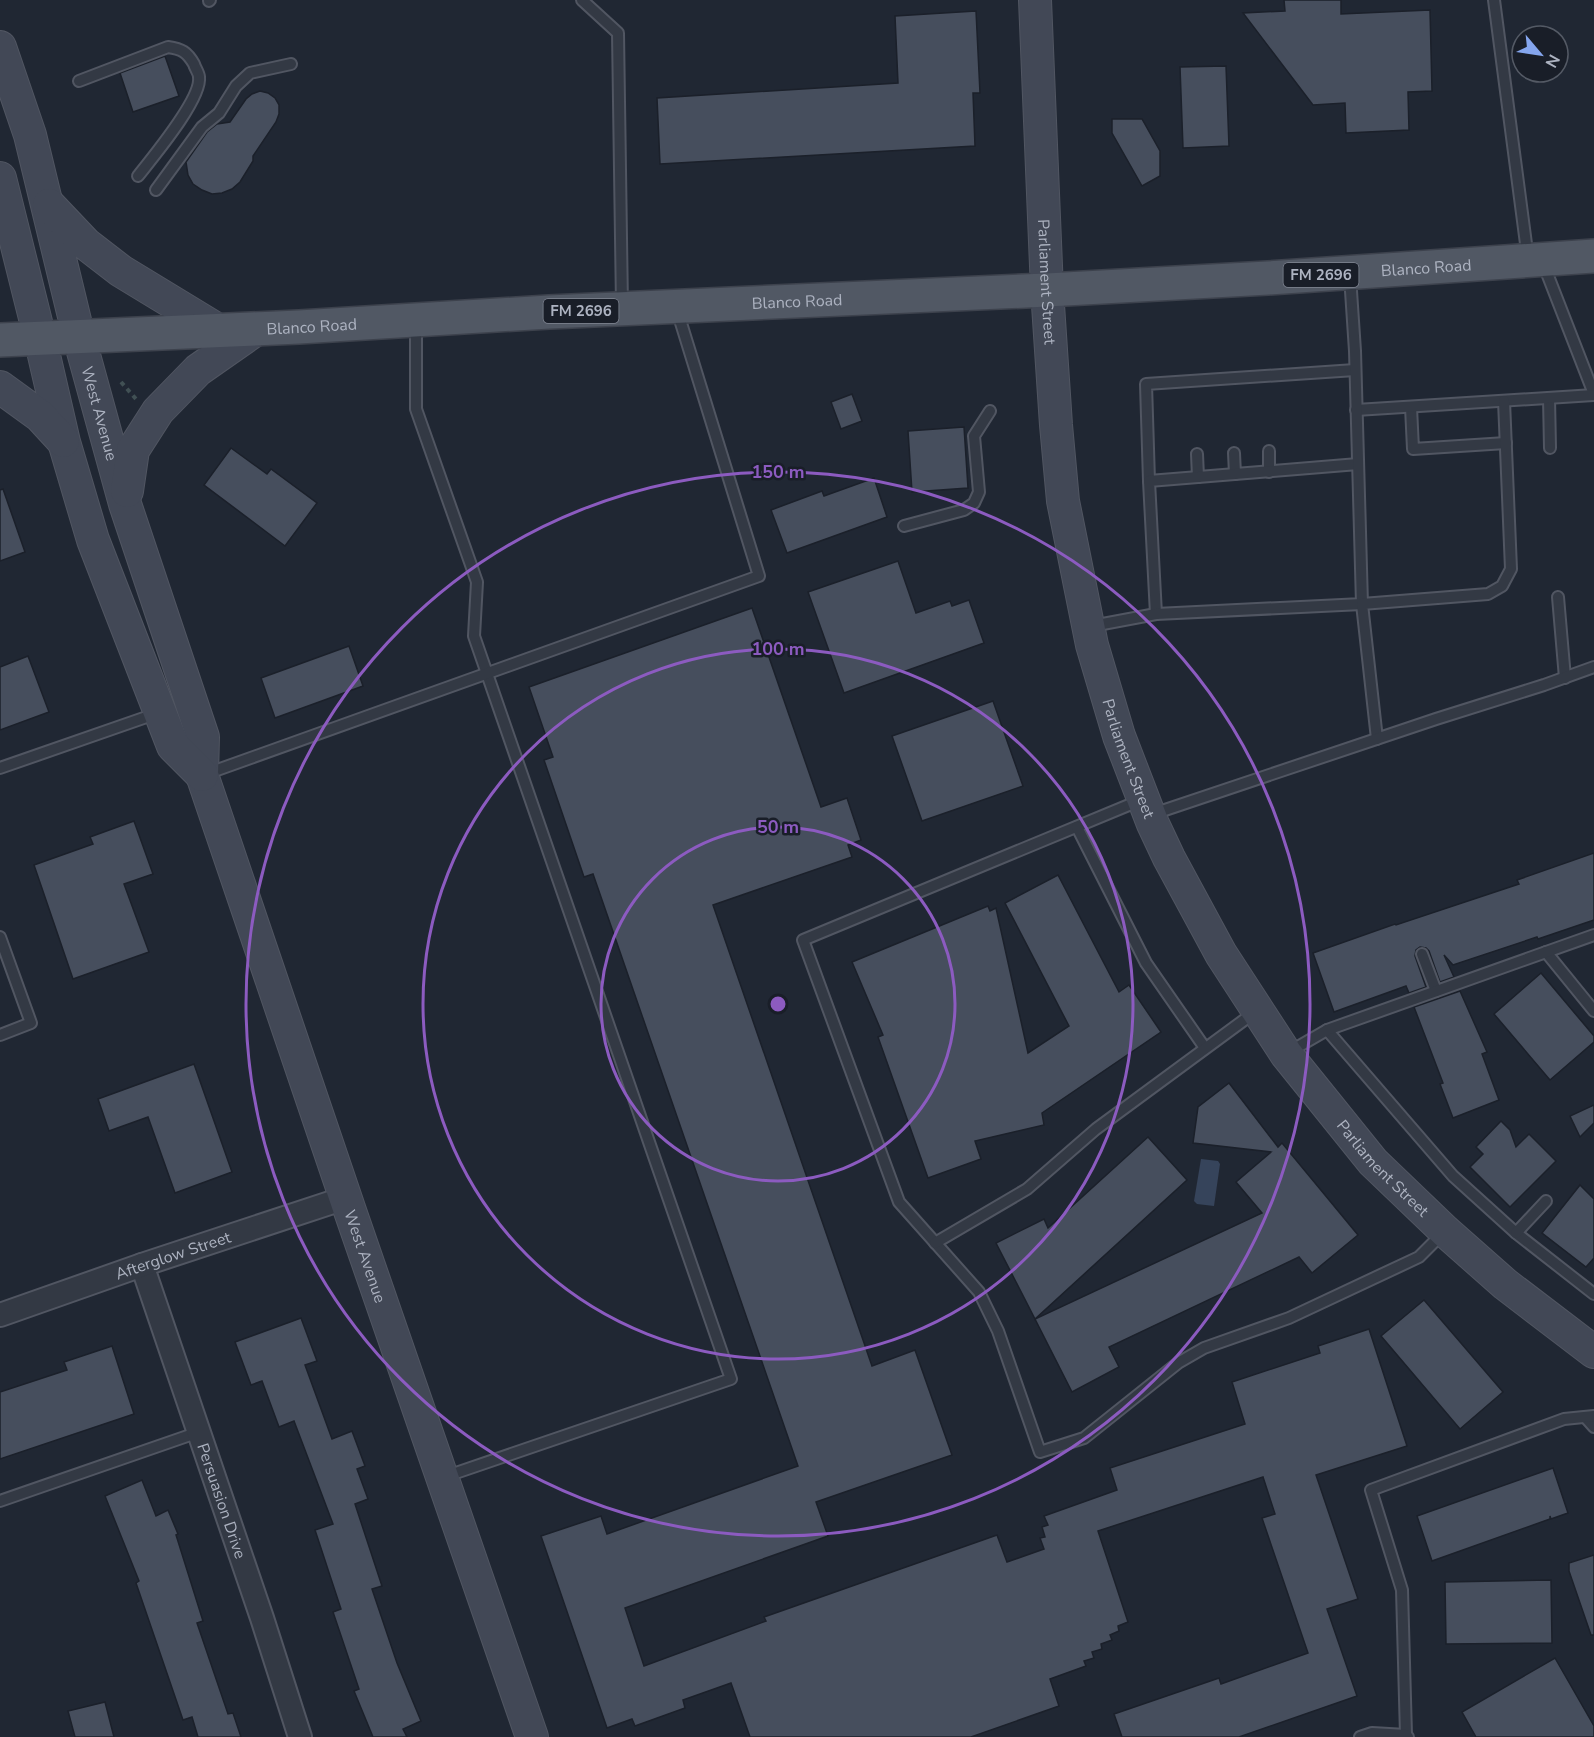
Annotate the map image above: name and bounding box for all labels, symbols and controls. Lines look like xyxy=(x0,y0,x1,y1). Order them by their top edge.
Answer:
north arrow xyxy=(1510,24,1570,84)
text: N xyxy=(1540,50,1565,71)
street label: Parliament Street xyxy=(1032,219,1061,346)
street label: Blanco Road xyxy=(1380,254,1472,282)
road number: FM 2696 xyxy=(1284,263,1358,287)
street label: Blanco Road xyxy=(751,289,843,315)
road number: FM 2696 xyxy=(544,299,618,323)
street label: Blanco Road xyxy=(266,314,358,340)
street label: West Avenue xyxy=(76,364,123,463)
text: 150 m xyxy=(751,460,805,484)
text: 100 m xyxy=(751,637,805,661)
street label: Parliament Street xyxy=(1097,696,1160,822)
text: 50 m xyxy=(757,815,799,839)
centre of rings xyxy=(768,994,788,1014)
street label: Parliament Street xyxy=(1331,1116,1434,1222)
street label: West Avenue xyxy=(338,1207,391,1306)
street label: Afterglow Street xyxy=(113,1226,234,1286)
street label: Persuasion Drive xyxy=(191,1440,251,1562)

